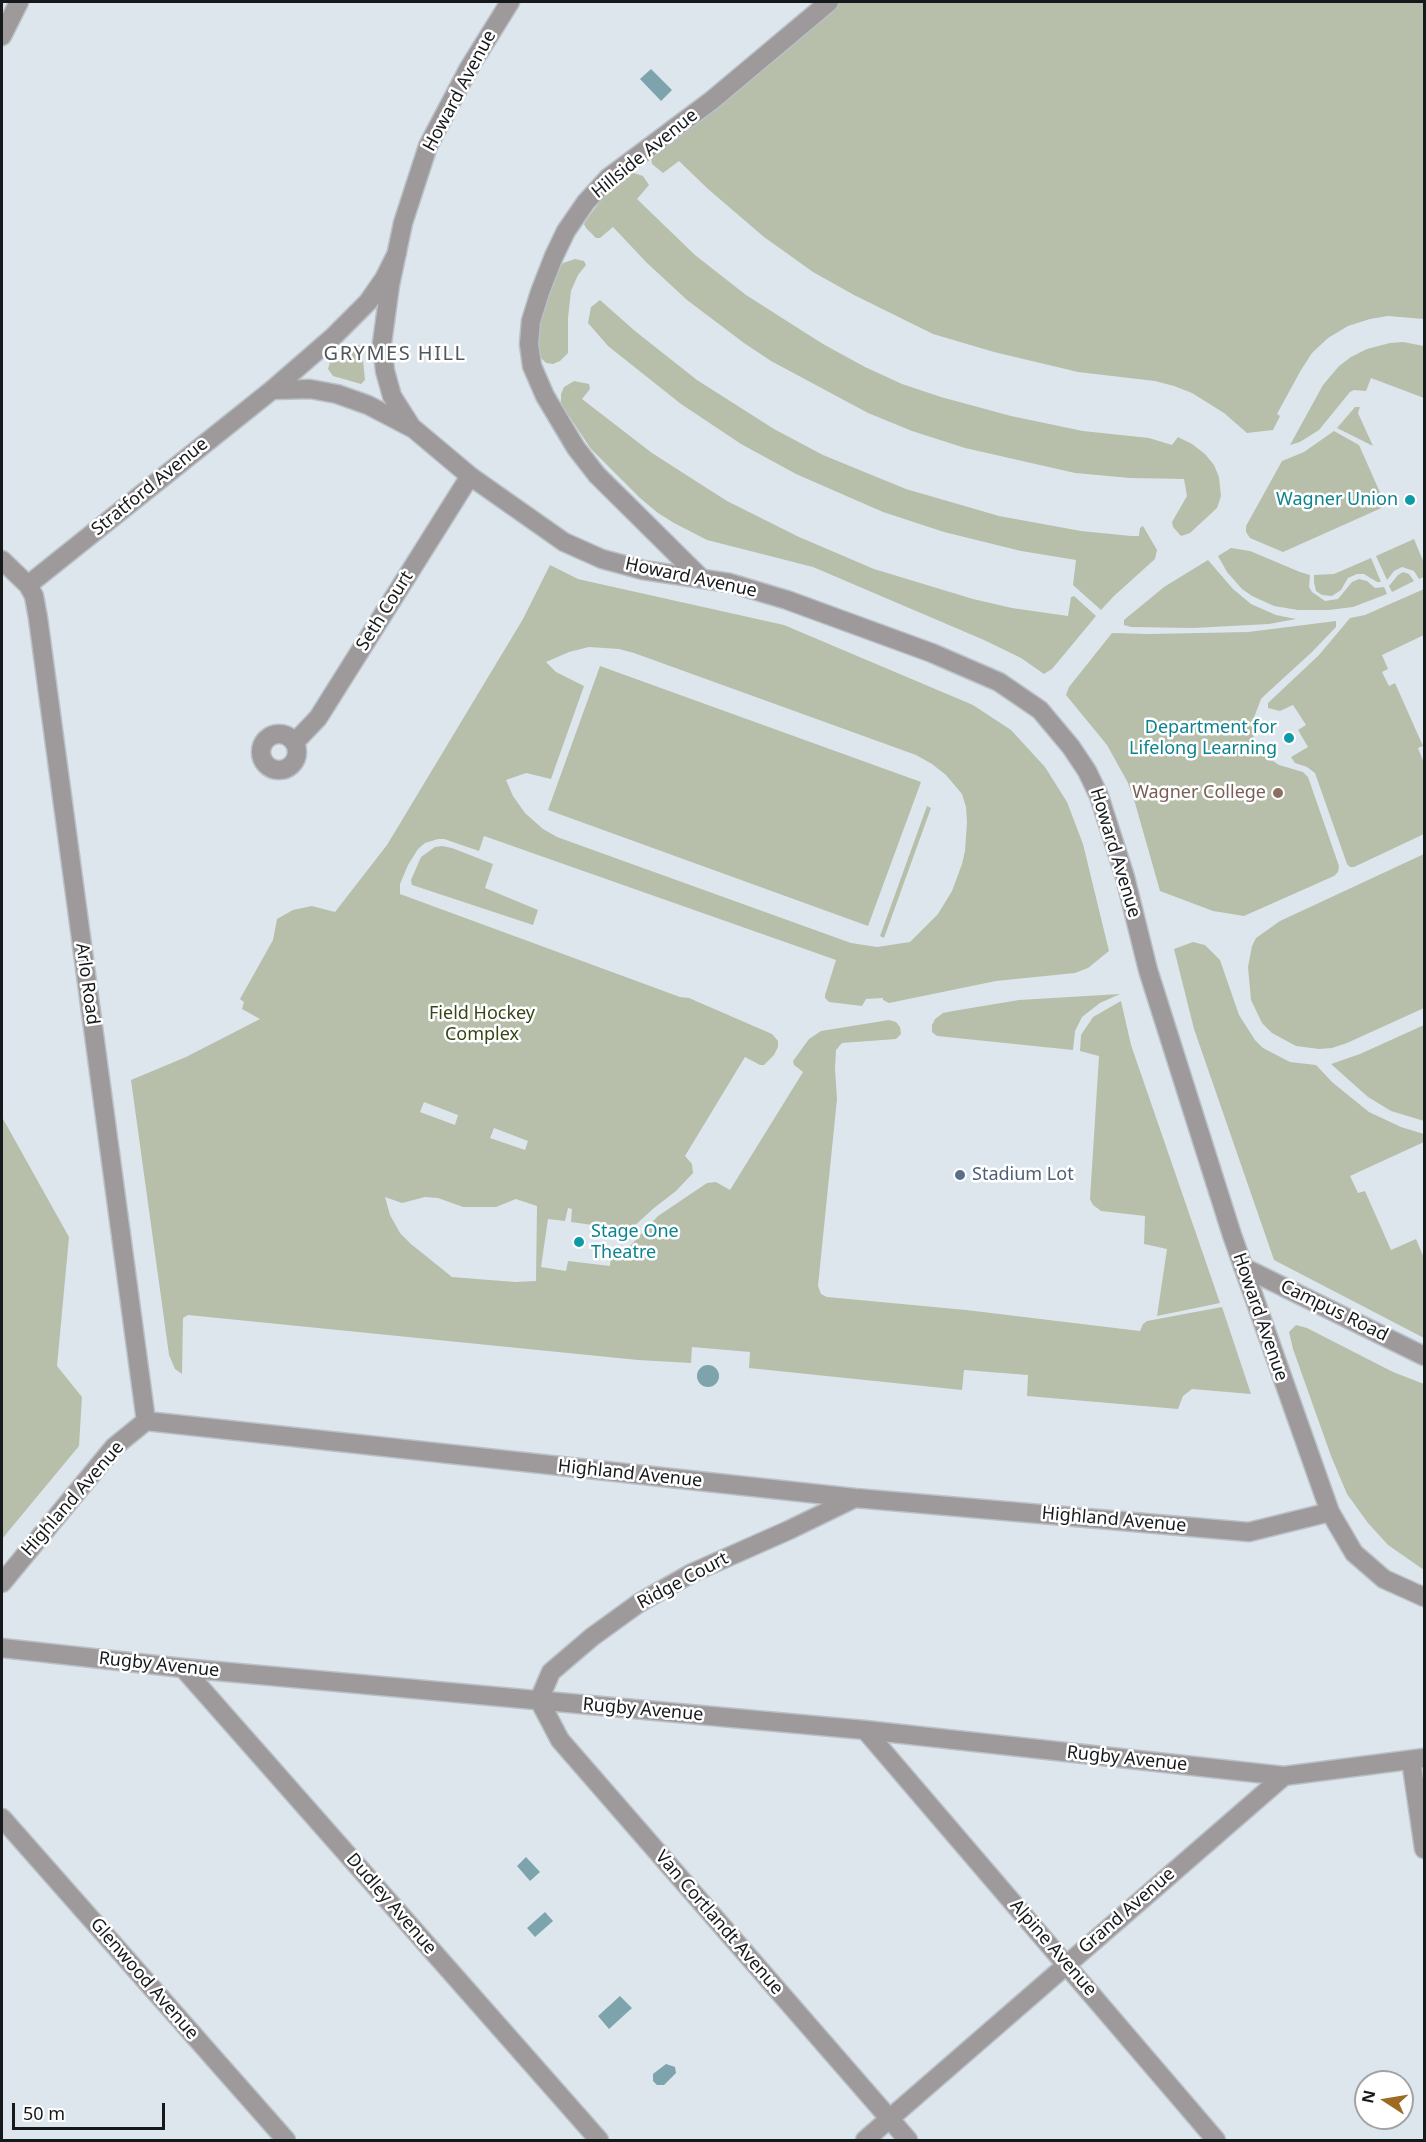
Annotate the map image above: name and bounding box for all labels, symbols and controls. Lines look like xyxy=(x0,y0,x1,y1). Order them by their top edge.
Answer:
street label: Howard Avenue xyxy=(419,27,501,155)
street label: Hillside Avenue xyxy=(588,105,702,203)
district label: GRYMES HILL xyxy=(324,342,466,366)
street label: Stratford Avenue xyxy=(88,434,212,540)
place label: Wagner Union xyxy=(1276,489,1398,511)
marker: Wagner Union xyxy=(1403,493,1417,507)
street label: Howard Avenue xyxy=(623,553,759,603)
street label: Seth Court xyxy=(352,567,418,655)
place label: Department for Lifelong Learning xyxy=(1129,717,1277,760)
marker: Department for Lifelong Learning xyxy=(1282,731,1296,745)
place label: Wagner College xyxy=(1132,782,1266,804)
street label: Howard Avenue xyxy=(1085,786,1145,920)
marker: Wagner College xyxy=(1271,786,1285,800)
street label: Arlo Road xyxy=(71,942,103,1026)
park label: Field Hockey Complex xyxy=(429,1003,535,1046)
place label: Stadium Lot xyxy=(972,1164,1074,1186)
marker: Stadium Lot xyxy=(953,1168,967,1182)
place label: Stage One Theatre xyxy=(591,1221,679,1264)
marker: Stage One Theatre xyxy=(572,1235,586,1249)
street label: Howard Avenue xyxy=(1228,1250,1292,1384)
street label: Campus Road xyxy=(1277,1276,1391,1346)
street label: Highland Avenue xyxy=(17,1437,129,1561)
street label: Highland Avenue xyxy=(557,1456,703,1492)
street label: Highland Avenue xyxy=(1041,1503,1187,1537)
street label: Ridge Court xyxy=(634,1548,732,1614)
street label: Rugby Avenue xyxy=(98,1648,220,1682)
street label: Rugby Avenue xyxy=(582,1694,704,1726)
street label: Rugby Avenue xyxy=(1066,1742,1188,1776)
street label: Van Cortlandt Avenue xyxy=(651,1847,787,1999)
street label: Dudley Avenue xyxy=(341,1849,441,1959)
street label: Grand Avenue xyxy=(1075,1863,1179,1959)
street label: Alpine Avenue xyxy=(1005,1895,1101,2001)
street label: Glenwood Avenue xyxy=(85,1914,203,2044)
north arrow xyxy=(1354,2070,1414,2130)
text: N xyxy=(1356,2088,1380,2105)
scale bar xyxy=(15,2091,168,2129)
text: 50 m xyxy=(23,2101,65,2125)

